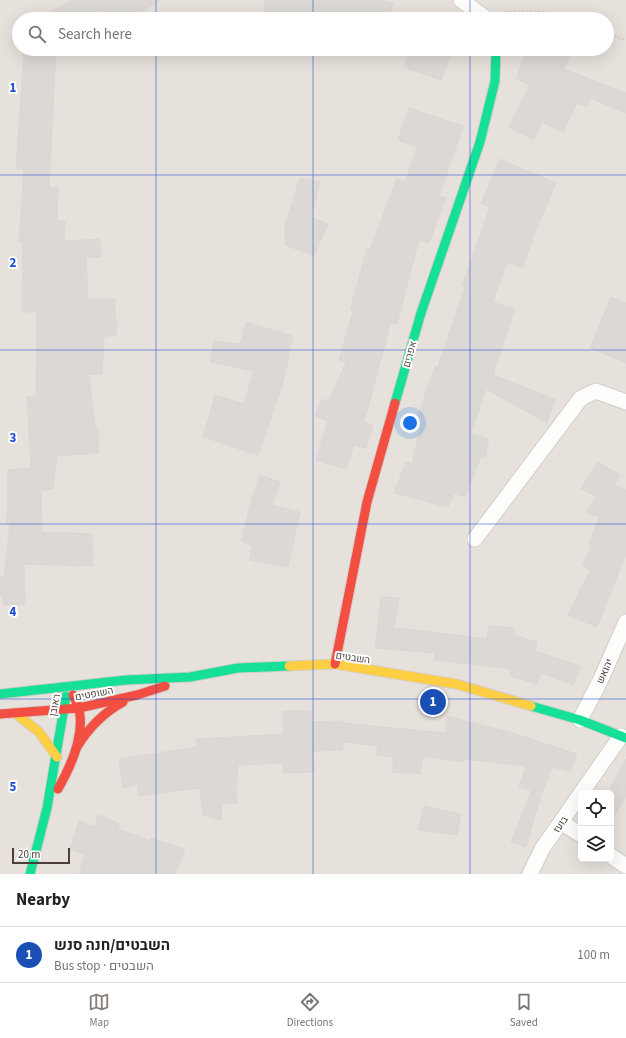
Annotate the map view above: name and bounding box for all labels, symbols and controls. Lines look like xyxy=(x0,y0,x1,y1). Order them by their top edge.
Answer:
search box xyxy=(12,12,614,56)
icon: search xyxy=(26,23,48,45)
text: Search here xyxy=(58,24,132,45)
text: 1 xyxy=(10,79,17,97)
text: 2 xyxy=(10,254,17,272)
street label: אפרים xyxy=(400,339,420,369)
your location xyxy=(400,413,420,433)
text: 3 xyxy=(10,429,17,447)
text: 4 xyxy=(10,603,17,621)
street label: השבטים xyxy=(335,649,371,667)
street label: יהואש xyxy=(593,657,617,686)
street label: השופטים xyxy=(74,683,115,705)
pin: 1 xyxy=(420,687,446,717)
street label: ראובן xyxy=(46,693,64,718)
text: 5 xyxy=(10,778,17,796)
map controls xyxy=(578,790,614,862)
button: locate xyxy=(578,790,614,826)
street label: בועז xyxy=(550,813,572,836)
button: layers xyxy=(578,826,614,862)
scale bar xyxy=(12,846,70,865)
text: 20 m xyxy=(18,847,40,862)
text: Nearby xyxy=(16,888,70,912)
text: השבטים/חנה סנש xyxy=(54,935,170,956)
text: 1 xyxy=(26,946,32,964)
text: 100 m xyxy=(577,946,610,964)
text: Bus stop · השבטים xyxy=(54,957,154,975)
tab: Map xyxy=(88,991,110,1030)
tab: Directions xyxy=(287,991,333,1030)
tab: Saved xyxy=(510,991,538,1030)

